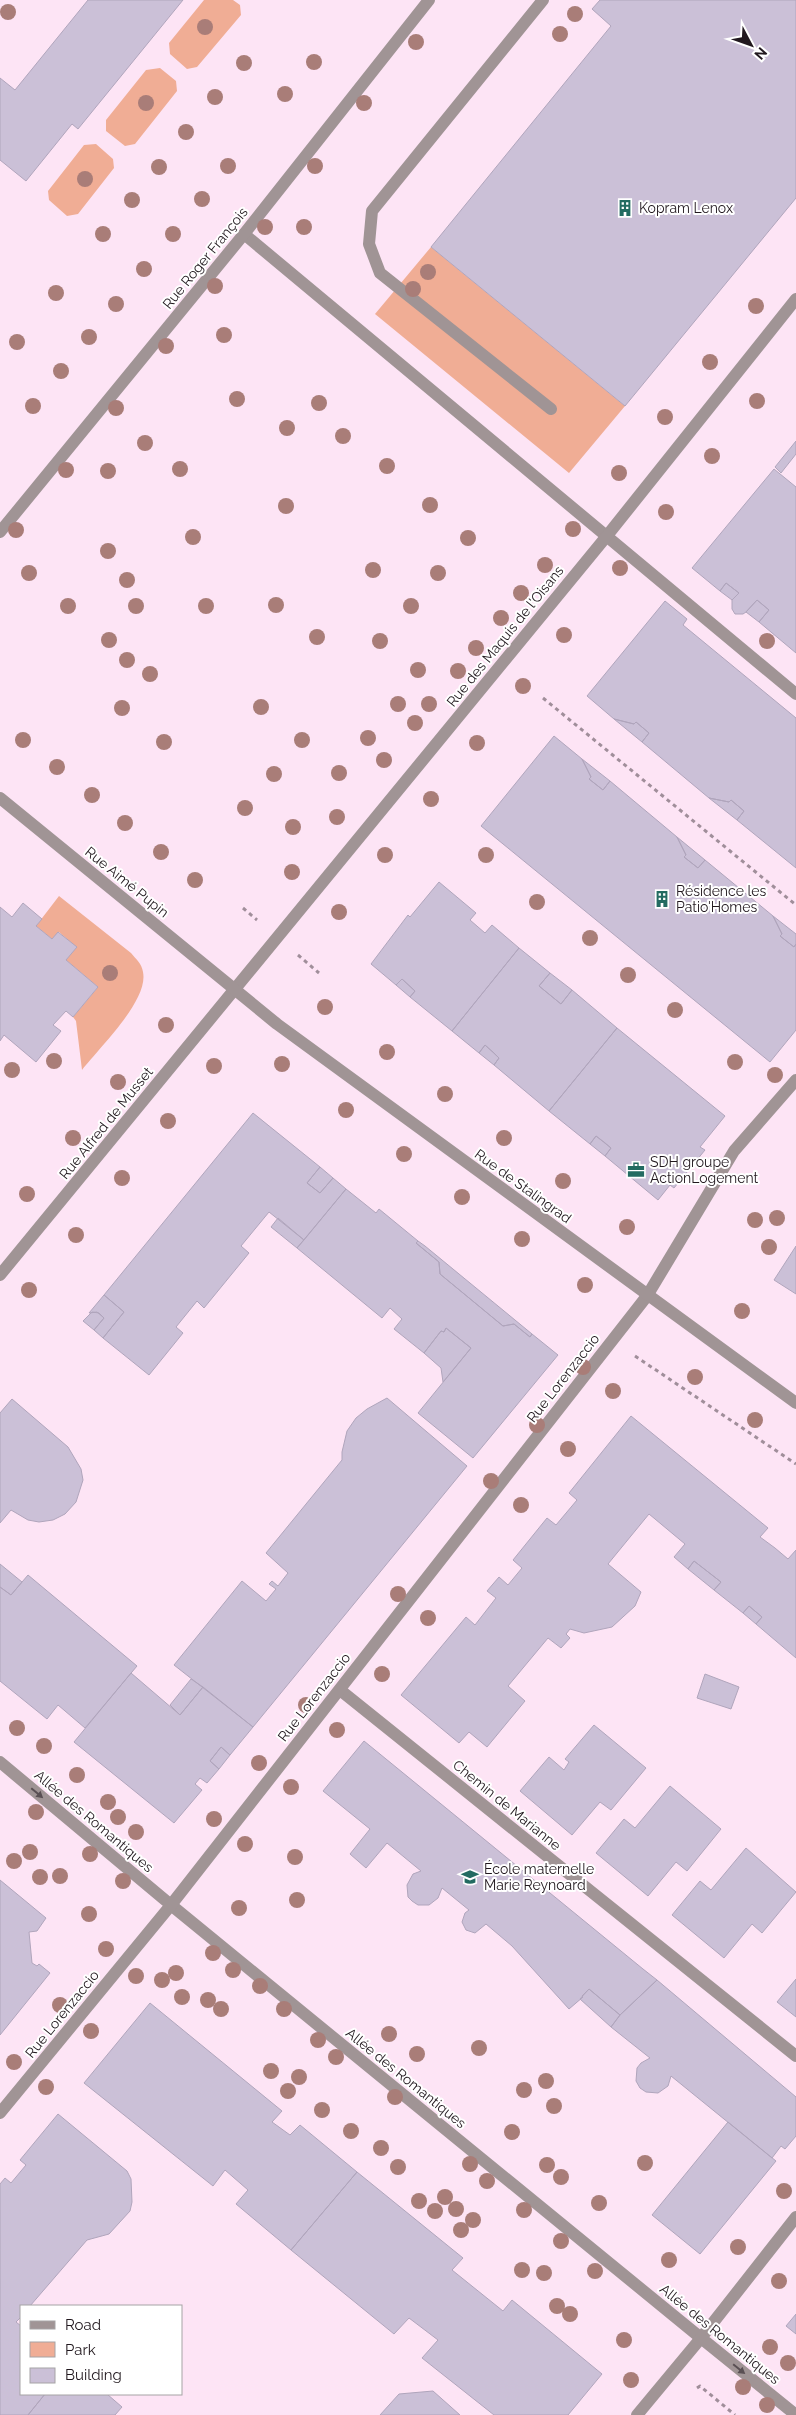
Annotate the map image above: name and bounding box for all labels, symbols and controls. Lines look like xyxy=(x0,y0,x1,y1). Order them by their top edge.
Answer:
north arrow xyxy=(726,20,776,70)
text: N xyxy=(751,44,770,63)
building icon: Kopram Lenox xyxy=(615,198,635,218)
place label: Kopram Lenox xyxy=(639,200,733,216)
street label: Rue Roger François xyxy=(159,204,251,312)
street label: Rue des Maquis de l'Oisans xyxy=(443,562,567,710)
street label: Rue Aimé Pupin xyxy=(82,843,172,921)
place label: Résidence les Patio'Homes xyxy=(676,883,766,915)
building icon: Résidence les Patio'Homes xyxy=(652,889,672,909)
street label: Rue Alfred de Musset xyxy=(56,1064,156,1182)
street label: Rue de Stalingrad xyxy=(472,1146,574,1226)
place label: SDH groupe ActionLogement xyxy=(650,1154,759,1186)
office icon: SDH groupe ActionLogement xyxy=(626,1160,646,1180)
street label: Rue Lorenzaccio xyxy=(524,1331,602,1425)
street label: Rue Lorenzaccio xyxy=(275,1650,353,1744)
street label: Chemin de Marianne xyxy=(450,1757,564,1853)
street label: Allée des Romantiques xyxy=(31,1767,157,1875)
one-way arrow xyxy=(31,1788,44,1799)
place label: École maternelle Marie Reynoard xyxy=(484,1860,594,1893)
school or university icon: École maternelle Marie Reynoard xyxy=(460,1867,480,1887)
street label: Rue Lorenzaccio xyxy=(22,1967,102,2061)
street label: Allée des Romantiques xyxy=(343,2025,469,2132)
street label: Allée des Romantiques xyxy=(657,2281,783,2388)
legend xyxy=(20,2305,182,2395)
text: Road xyxy=(65,2316,101,2334)
text: Park xyxy=(65,2341,96,2359)
one-way arrow xyxy=(732,2363,745,2374)
text: Building xyxy=(65,2366,122,2384)

